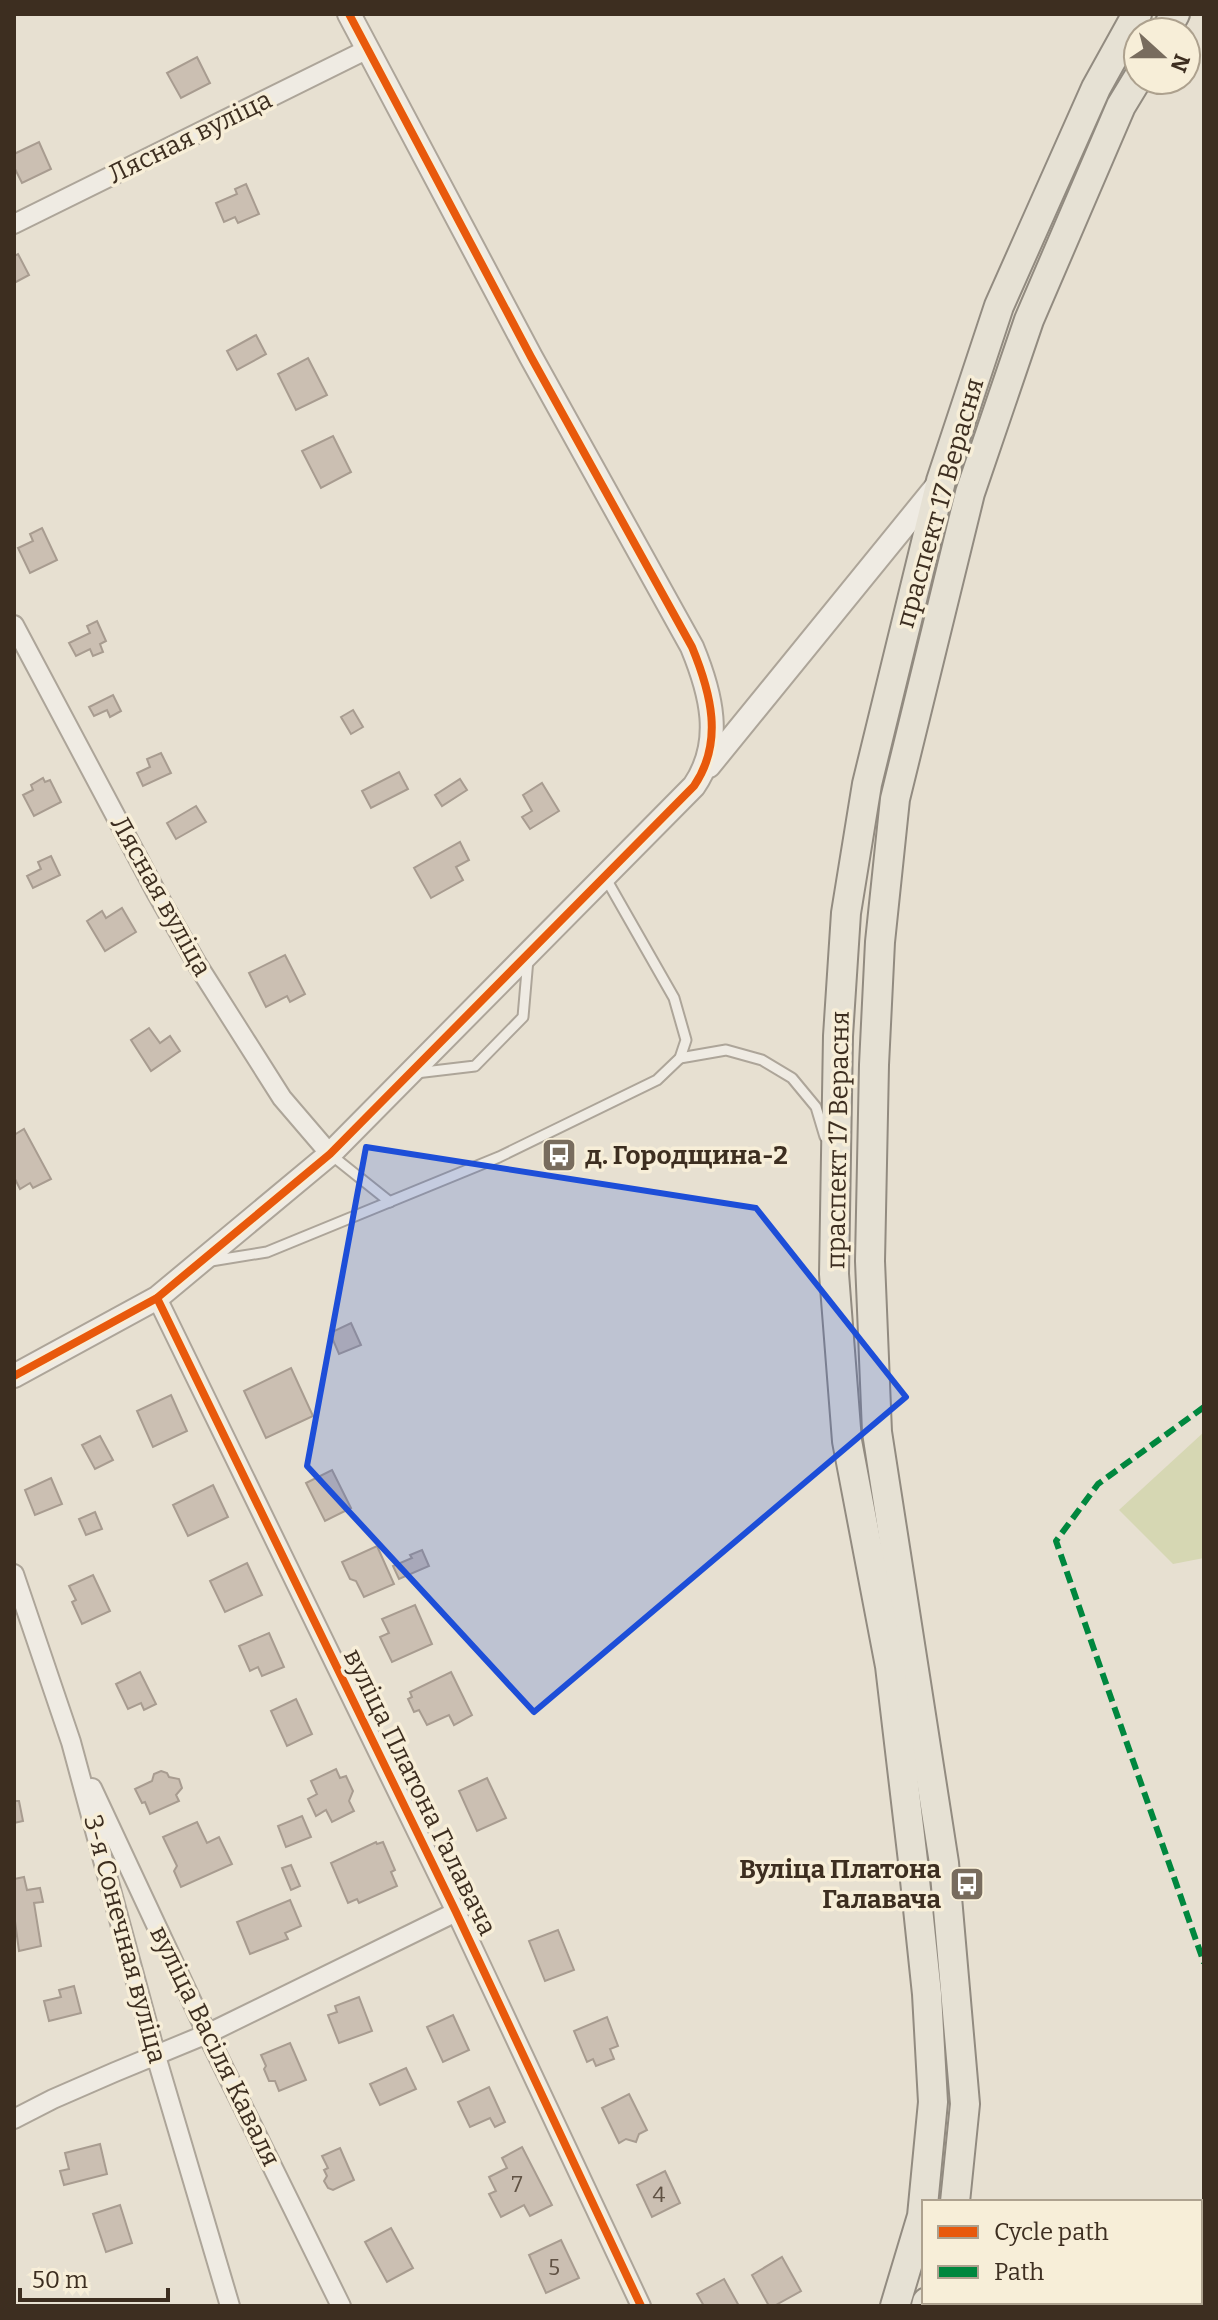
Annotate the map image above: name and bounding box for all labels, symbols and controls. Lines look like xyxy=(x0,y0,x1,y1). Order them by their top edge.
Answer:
north arrow xyxy=(1122,16,1202,96)
text: N xyxy=(1165,50,1196,76)
street label: Лясная вуліца xyxy=(103,84,277,190)
street label: праспект 17 Верасня xyxy=(890,375,990,631)
street label: Лясная вуліца xyxy=(104,811,218,981)
street label: праспект 17 Верасня xyxy=(820,1011,856,1269)
bus stop icon: д. Городщина-2 xyxy=(540,1136,578,1174)
place label: д. Городщина-2 xyxy=(585,1140,788,1171)
street label: вуліца Платона Галавача xyxy=(337,1644,503,1940)
street label: 3-я Сонечная вуліца xyxy=(77,1811,173,2067)
place label: Вуліца Платона Галавача xyxy=(739,1854,941,1915)
bus stop icon: Вуліца Платона Галавача xyxy=(948,1865,986,1903)
street label: вуліца Васіля Каваля xyxy=(143,1921,287,2171)
house number: 7 xyxy=(511,2171,523,2198)
house number: 4 xyxy=(653,2181,666,2208)
legend xyxy=(922,2200,1202,2304)
text: Cycle path xyxy=(994,2218,1109,2246)
scale bar xyxy=(20,2252,168,2302)
house number: 5 xyxy=(548,2254,560,2281)
text: Path xyxy=(994,2258,1044,2286)
text: 50 m xyxy=(32,2266,88,2294)

